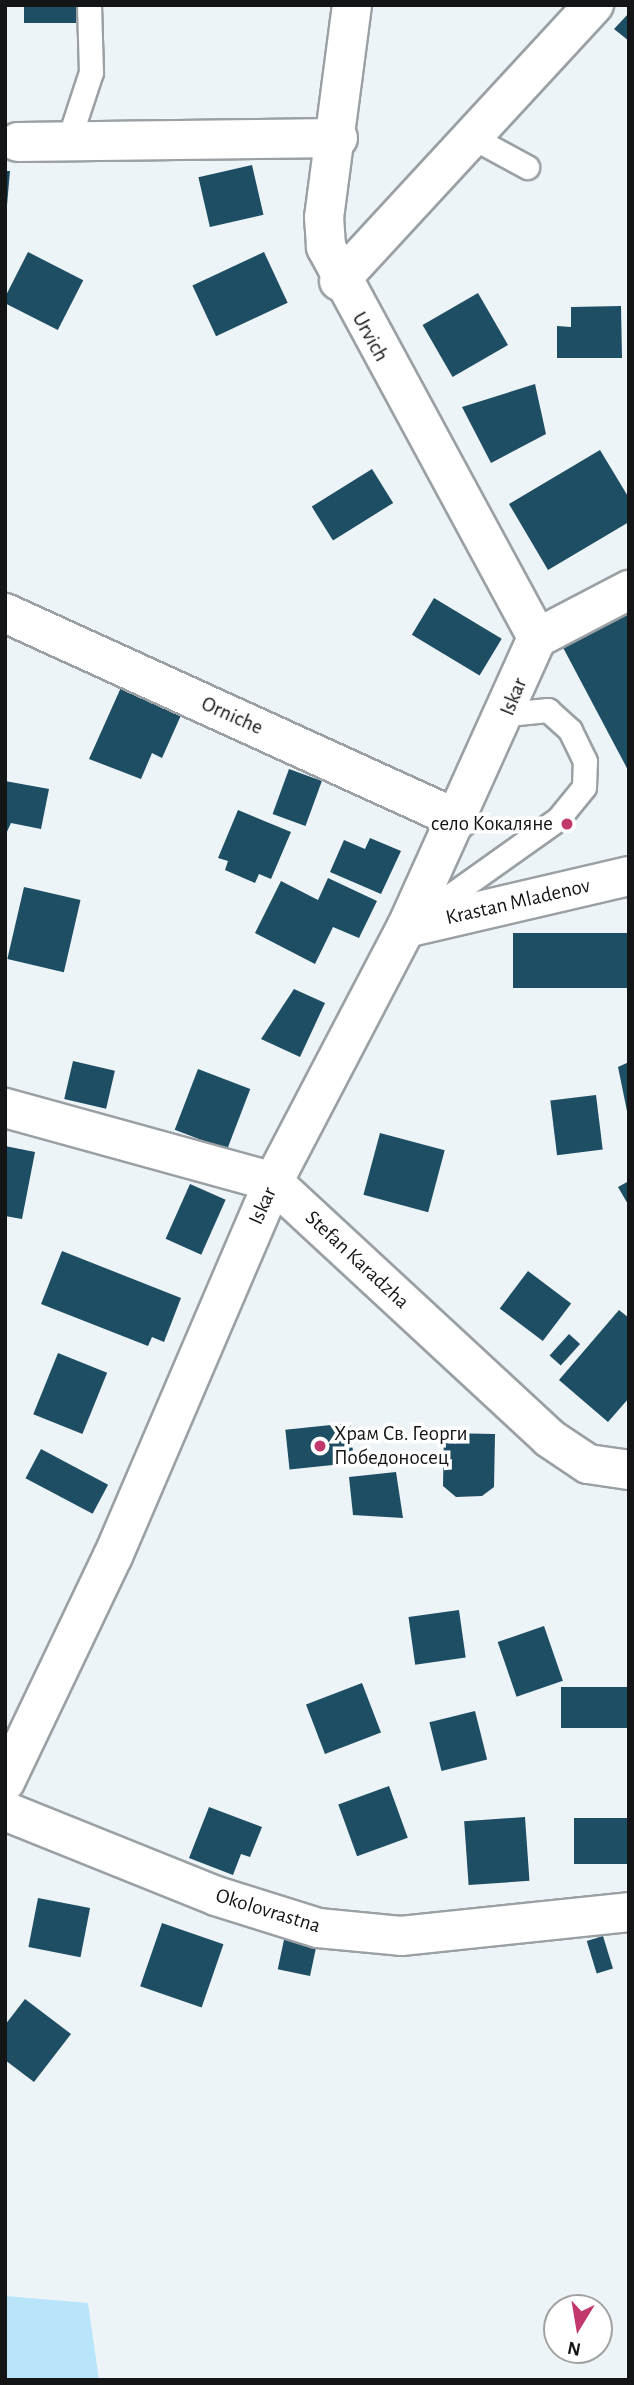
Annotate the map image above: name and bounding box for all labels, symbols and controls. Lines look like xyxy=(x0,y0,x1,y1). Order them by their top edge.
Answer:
street label: Urvich xyxy=(346,308,394,366)
street label: Iskar xyxy=(495,674,533,720)
street label: Orniche xyxy=(197,691,267,741)
place label: село Кокаляне xyxy=(431,811,553,837)
marker: село Кокаляне xyxy=(559,816,575,832)
street label: Krastan Mladenov xyxy=(443,873,593,931)
street label: Iskar xyxy=(244,1183,282,1229)
street label: Stefan Karadzha xyxy=(300,1205,414,1315)
place label: Храм Св. Георги Победоносец xyxy=(334,1421,468,1471)
marker: Храм Св. Георги Победоносец xyxy=(312,1438,328,1454)
street label: Okolovrastna xyxy=(213,1883,323,1939)
north arrow xyxy=(543,2294,613,2364)
text: N xyxy=(566,2338,583,2359)

